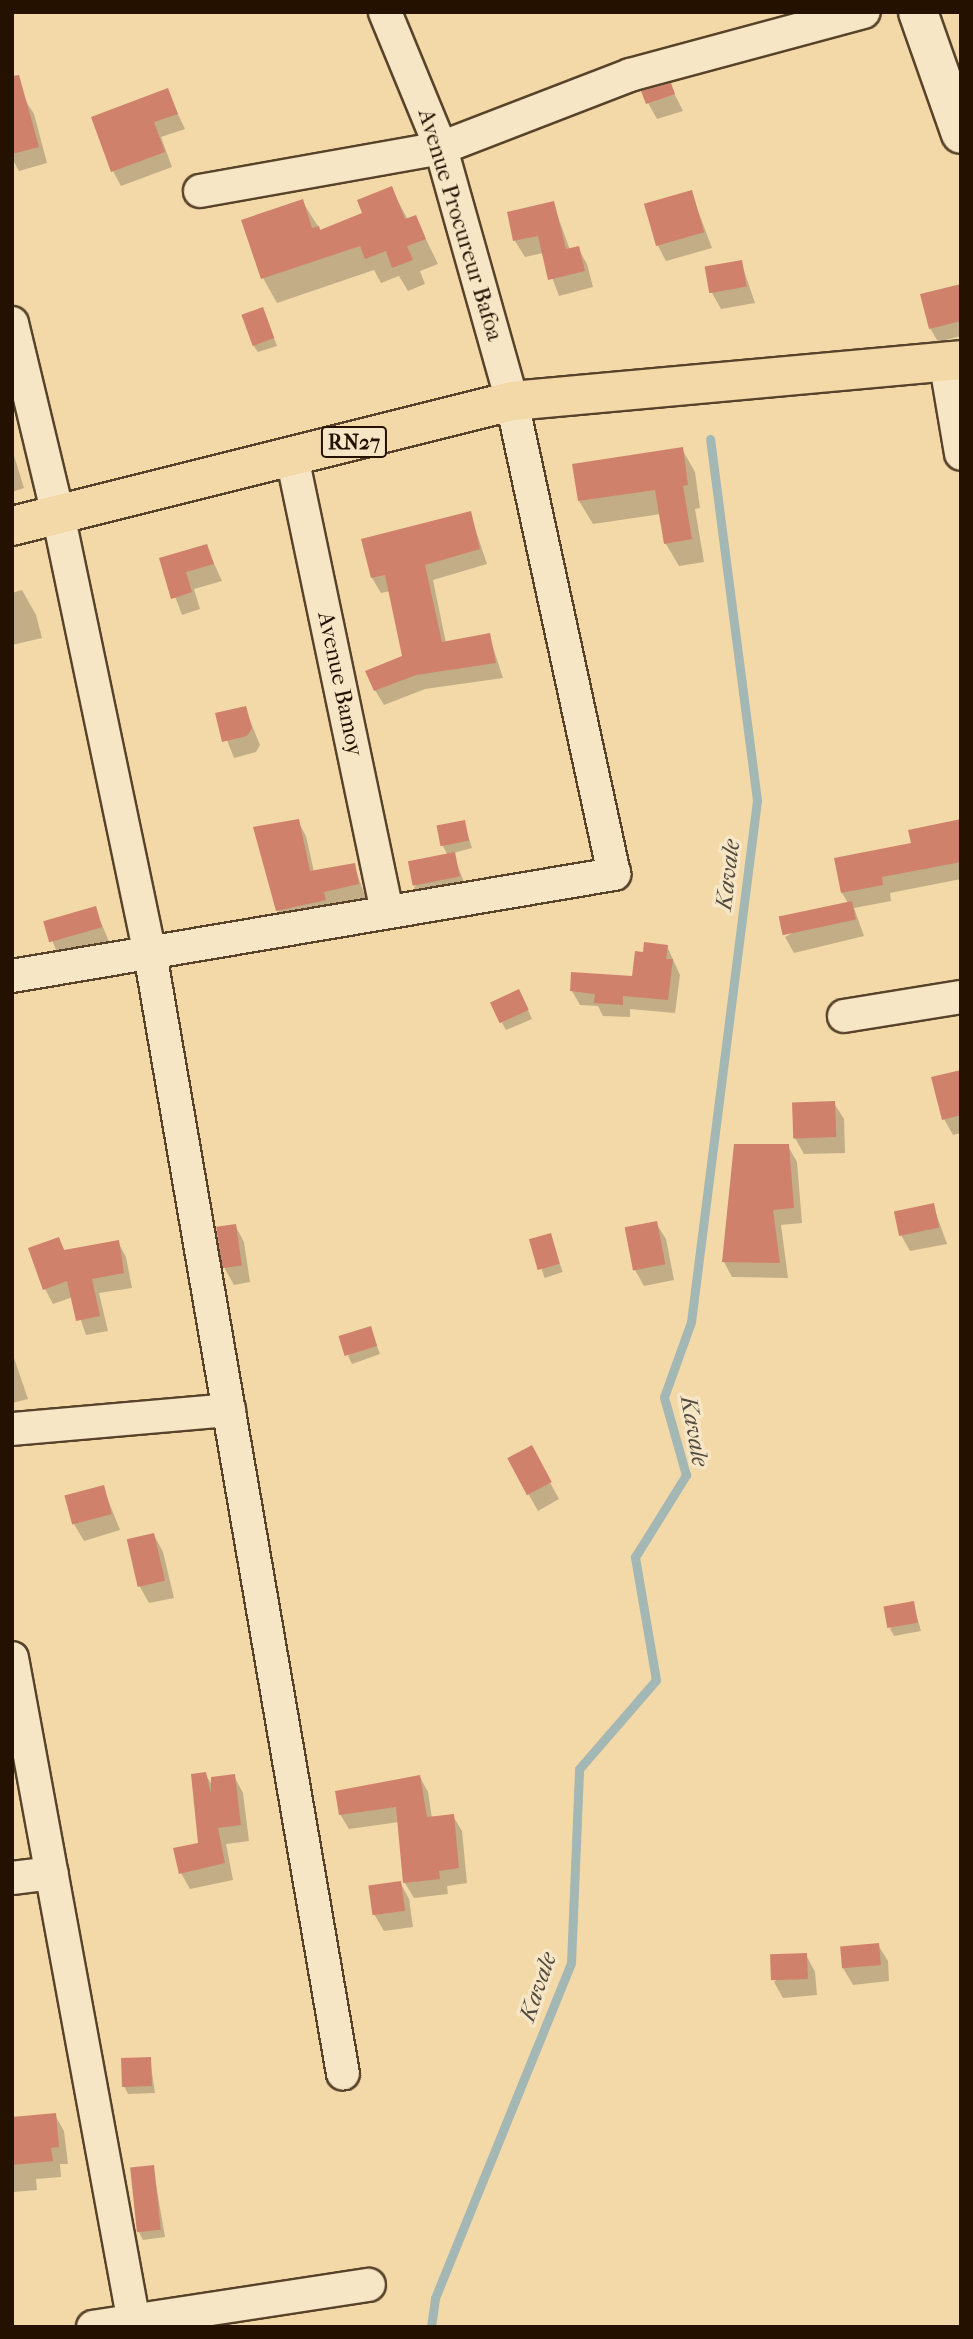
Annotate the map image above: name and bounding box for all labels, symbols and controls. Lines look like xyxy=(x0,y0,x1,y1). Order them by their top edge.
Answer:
street label: Avenue Procureur Bafoa xyxy=(412,106,508,344)
road number: RN27 xyxy=(321,424,387,460)
street label: Avenue Bamoy xyxy=(311,609,369,759)
water label: Kavale xyxy=(709,838,747,912)
water label: Kavale xyxy=(674,1394,714,1468)
water label: Kavale xyxy=(513,1949,563,2025)

